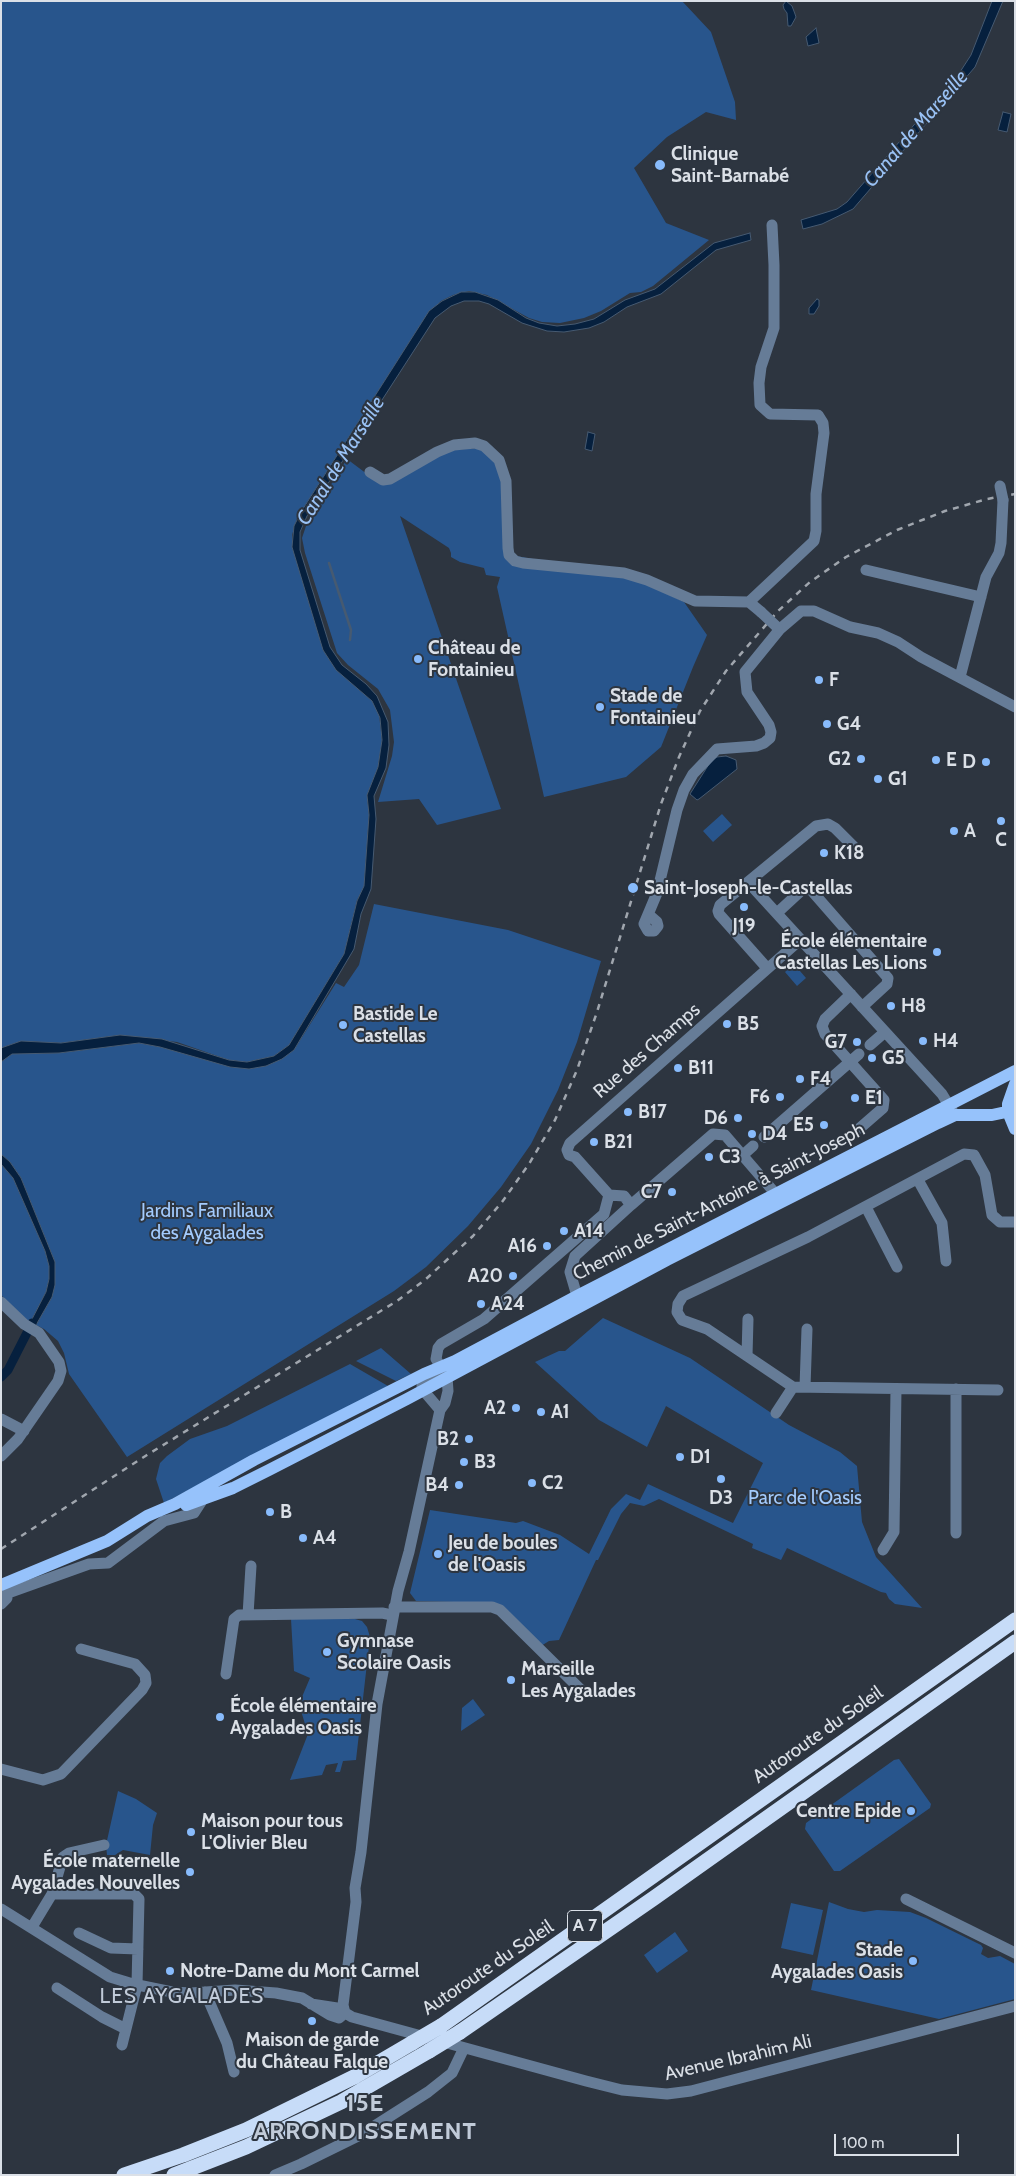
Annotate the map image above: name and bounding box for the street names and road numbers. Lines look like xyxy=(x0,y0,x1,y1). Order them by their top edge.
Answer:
street label: Rue des Champs xyxy=(589,998,705,1104)
street label: Chemin de Saint-Antoine à Saint-Joseph xyxy=(569,1118,869,1286)
street label: Autoroute du Soleil xyxy=(749,1682,887,1788)
road number: A 7 xyxy=(568,1910,602,1942)
street label: Autoroute du Soleil xyxy=(418,1916,558,2020)
street label: Avenue Ibrahim Ali xyxy=(662,2030,814,2086)

